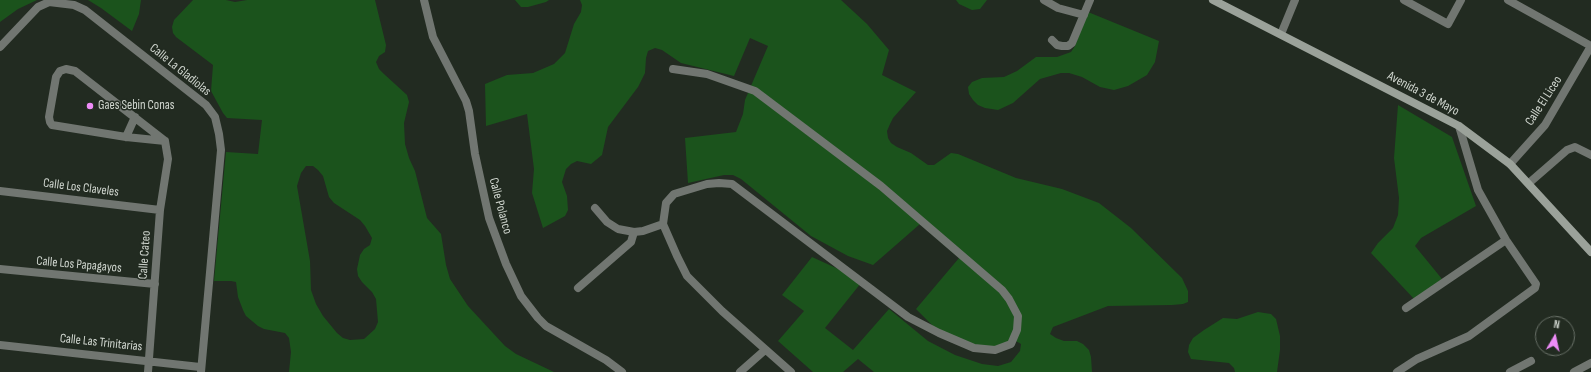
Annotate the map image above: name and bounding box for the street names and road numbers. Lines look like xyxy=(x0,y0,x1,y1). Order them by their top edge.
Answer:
street label: Calle La Gladiolas xyxy=(146,41,214,99)
street label: Avenida 3 de Mayo xyxy=(1384,69,1462,119)
street label: Calle El Liceo xyxy=(1522,73,1566,129)
street label: Calle Los Claveles xyxy=(42,176,120,200)
street label: Calle Polanco xyxy=(485,176,515,236)
street label: Calle Cateo xyxy=(136,230,154,280)
street label: Calle Los Papagayos xyxy=(36,253,122,277)
street label: Calle Las Trinitarias xyxy=(59,331,143,355)

